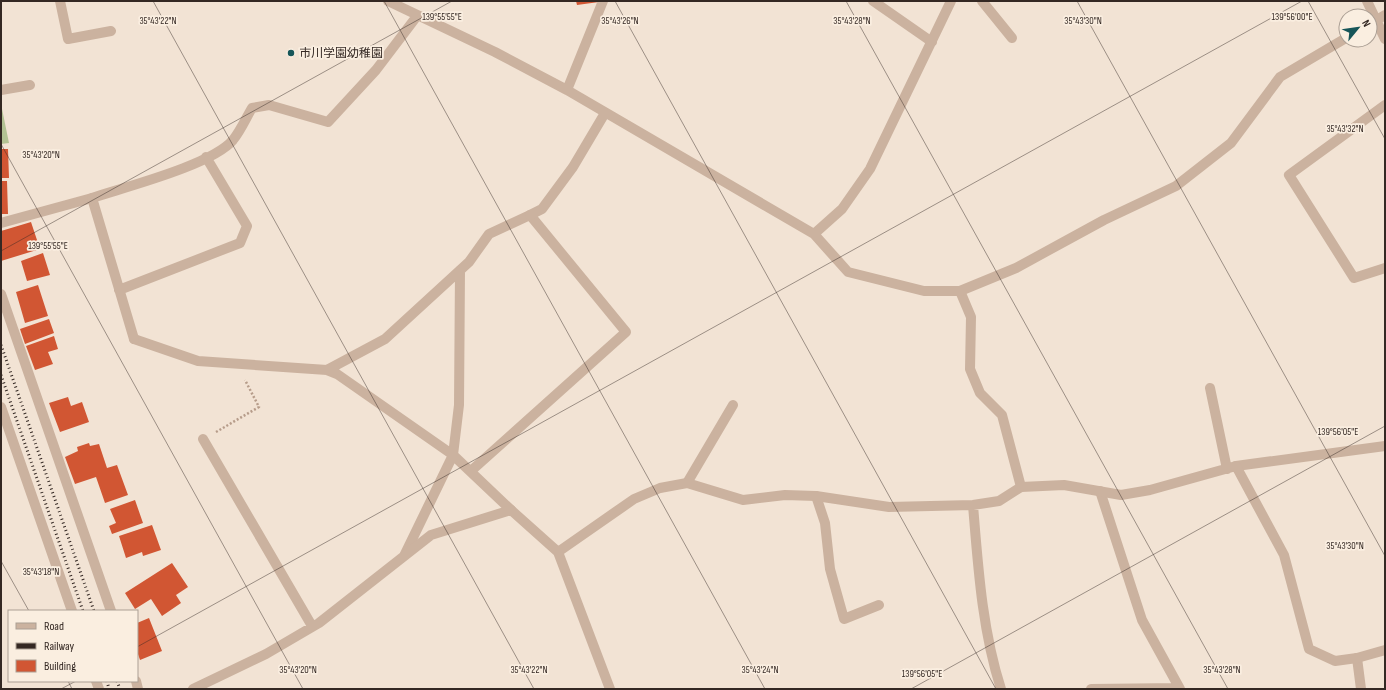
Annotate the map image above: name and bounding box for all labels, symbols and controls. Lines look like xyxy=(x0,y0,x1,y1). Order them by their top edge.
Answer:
north arrow xyxy=(1338,8,1378,48)
text: 139°55'55"E xyxy=(422,11,462,23)
text: 139°56'00"E xyxy=(1271,11,1313,23)
text: 35°43'22"N xyxy=(139,15,177,27)
text: 35°43'26"N xyxy=(601,15,639,27)
text: 35°43'28"N xyxy=(833,15,871,27)
text: 35°43'30"N xyxy=(1064,15,1102,27)
text: N xyxy=(1359,18,1373,29)
place label: 市川学園幼稚園 xyxy=(299,46,383,61)
marker: 市川学園幼稚園 xyxy=(286,48,296,58)
text: 35°43'32"N xyxy=(1326,123,1364,135)
text: 35°43'20"N xyxy=(22,149,60,161)
text: 139°55'55"E xyxy=(28,240,68,252)
text: 139°56'05"E xyxy=(1318,426,1358,438)
text: 35°43'30"N xyxy=(1326,540,1364,552)
text: 35°43'18"N xyxy=(23,566,59,578)
legend xyxy=(8,610,138,682)
text: Road xyxy=(44,619,64,634)
text: Railway xyxy=(44,639,75,654)
text: Building xyxy=(44,659,76,674)
text: 35°43'20"N xyxy=(279,664,317,676)
text: 35°43'22"N xyxy=(510,664,548,676)
text: 35°43'24"N xyxy=(741,664,779,676)
text: 35°43'28"N xyxy=(1203,664,1241,676)
text: 139°56'05"E xyxy=(902,668,942,680)

